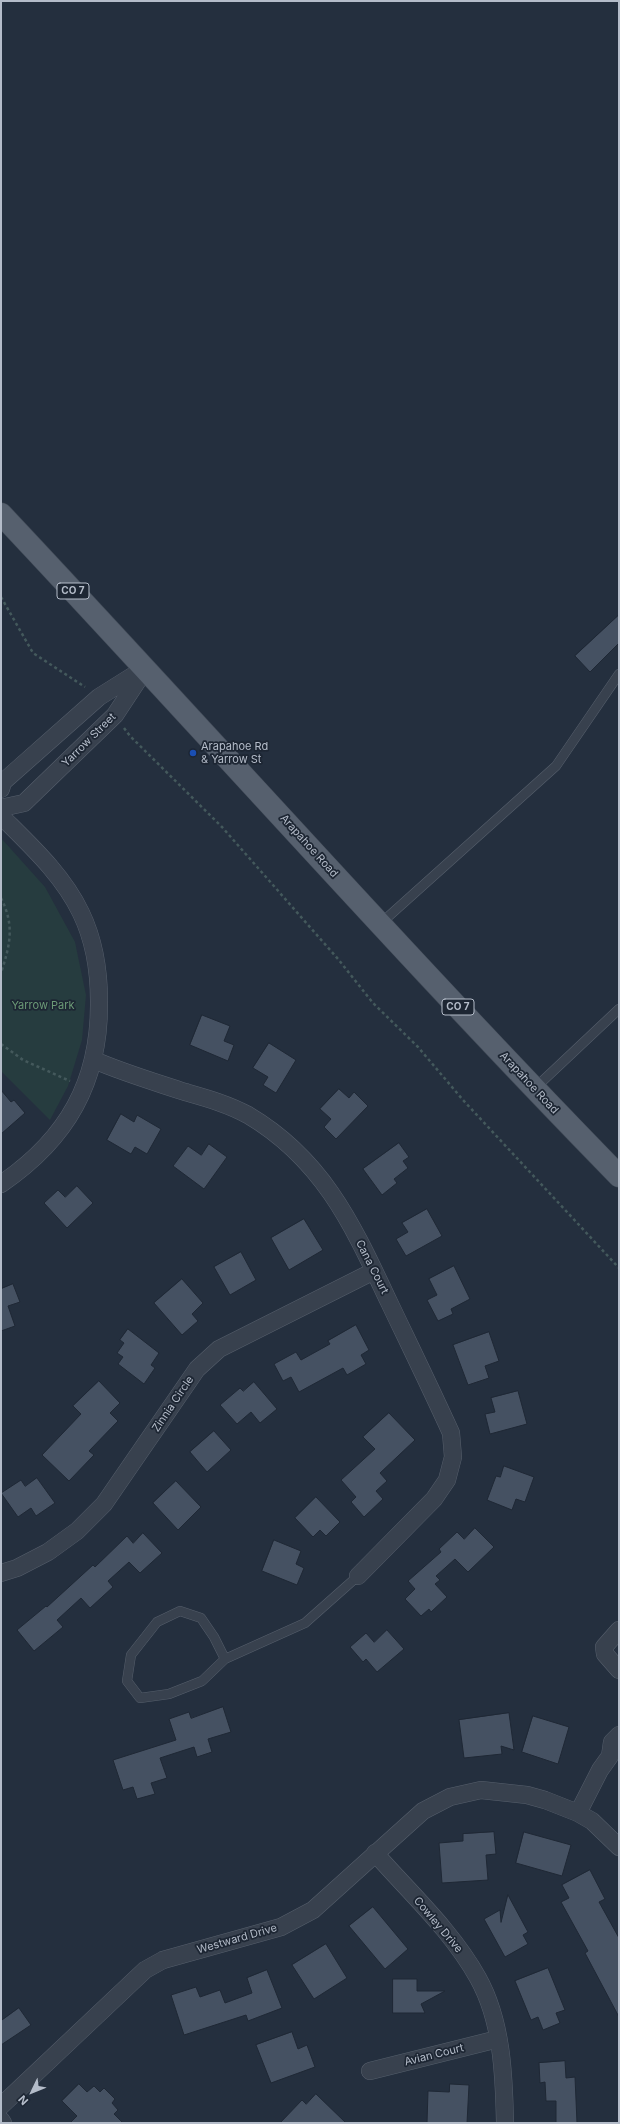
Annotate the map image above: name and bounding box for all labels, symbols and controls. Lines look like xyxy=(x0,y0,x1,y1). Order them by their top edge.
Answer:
road number: CO 7 xyxy=(57,583,89,599)
street label: Yarrow Street xyxy=(59,710,119,770)
place label: Arapahoe Rd & Yarrow St xyxy=(201,740,268,766)
marker: Arapahoe Rd & Yarrow St xyxy=(188,748,198,758)
street label: Arapahoe Road xyxy=(277,812,341,880)
park label: Yarrow Park xyxy=(11,999,75,1013)
road number: CO 7 xyxy=(442,999,474,1015)
street label: Arapahoe Road xyxy=(497,1049,561,1117)
street label: Cana Court xyxy=(353,1238,391,1296)
street label: Zinnia Circle xyxy=(149,1374,197,1434)
street label: Cowley Drive xyxy=(411,1894,465,1956)
street label: Westward Drive xyxy=(196,1921,278,1957)
street label: Avian Court xyxy=(403,2041,465,2069)
north arrow xyxy=(12,2072,52,2112)
text: N xyxy=(15,2092,31,2108)

